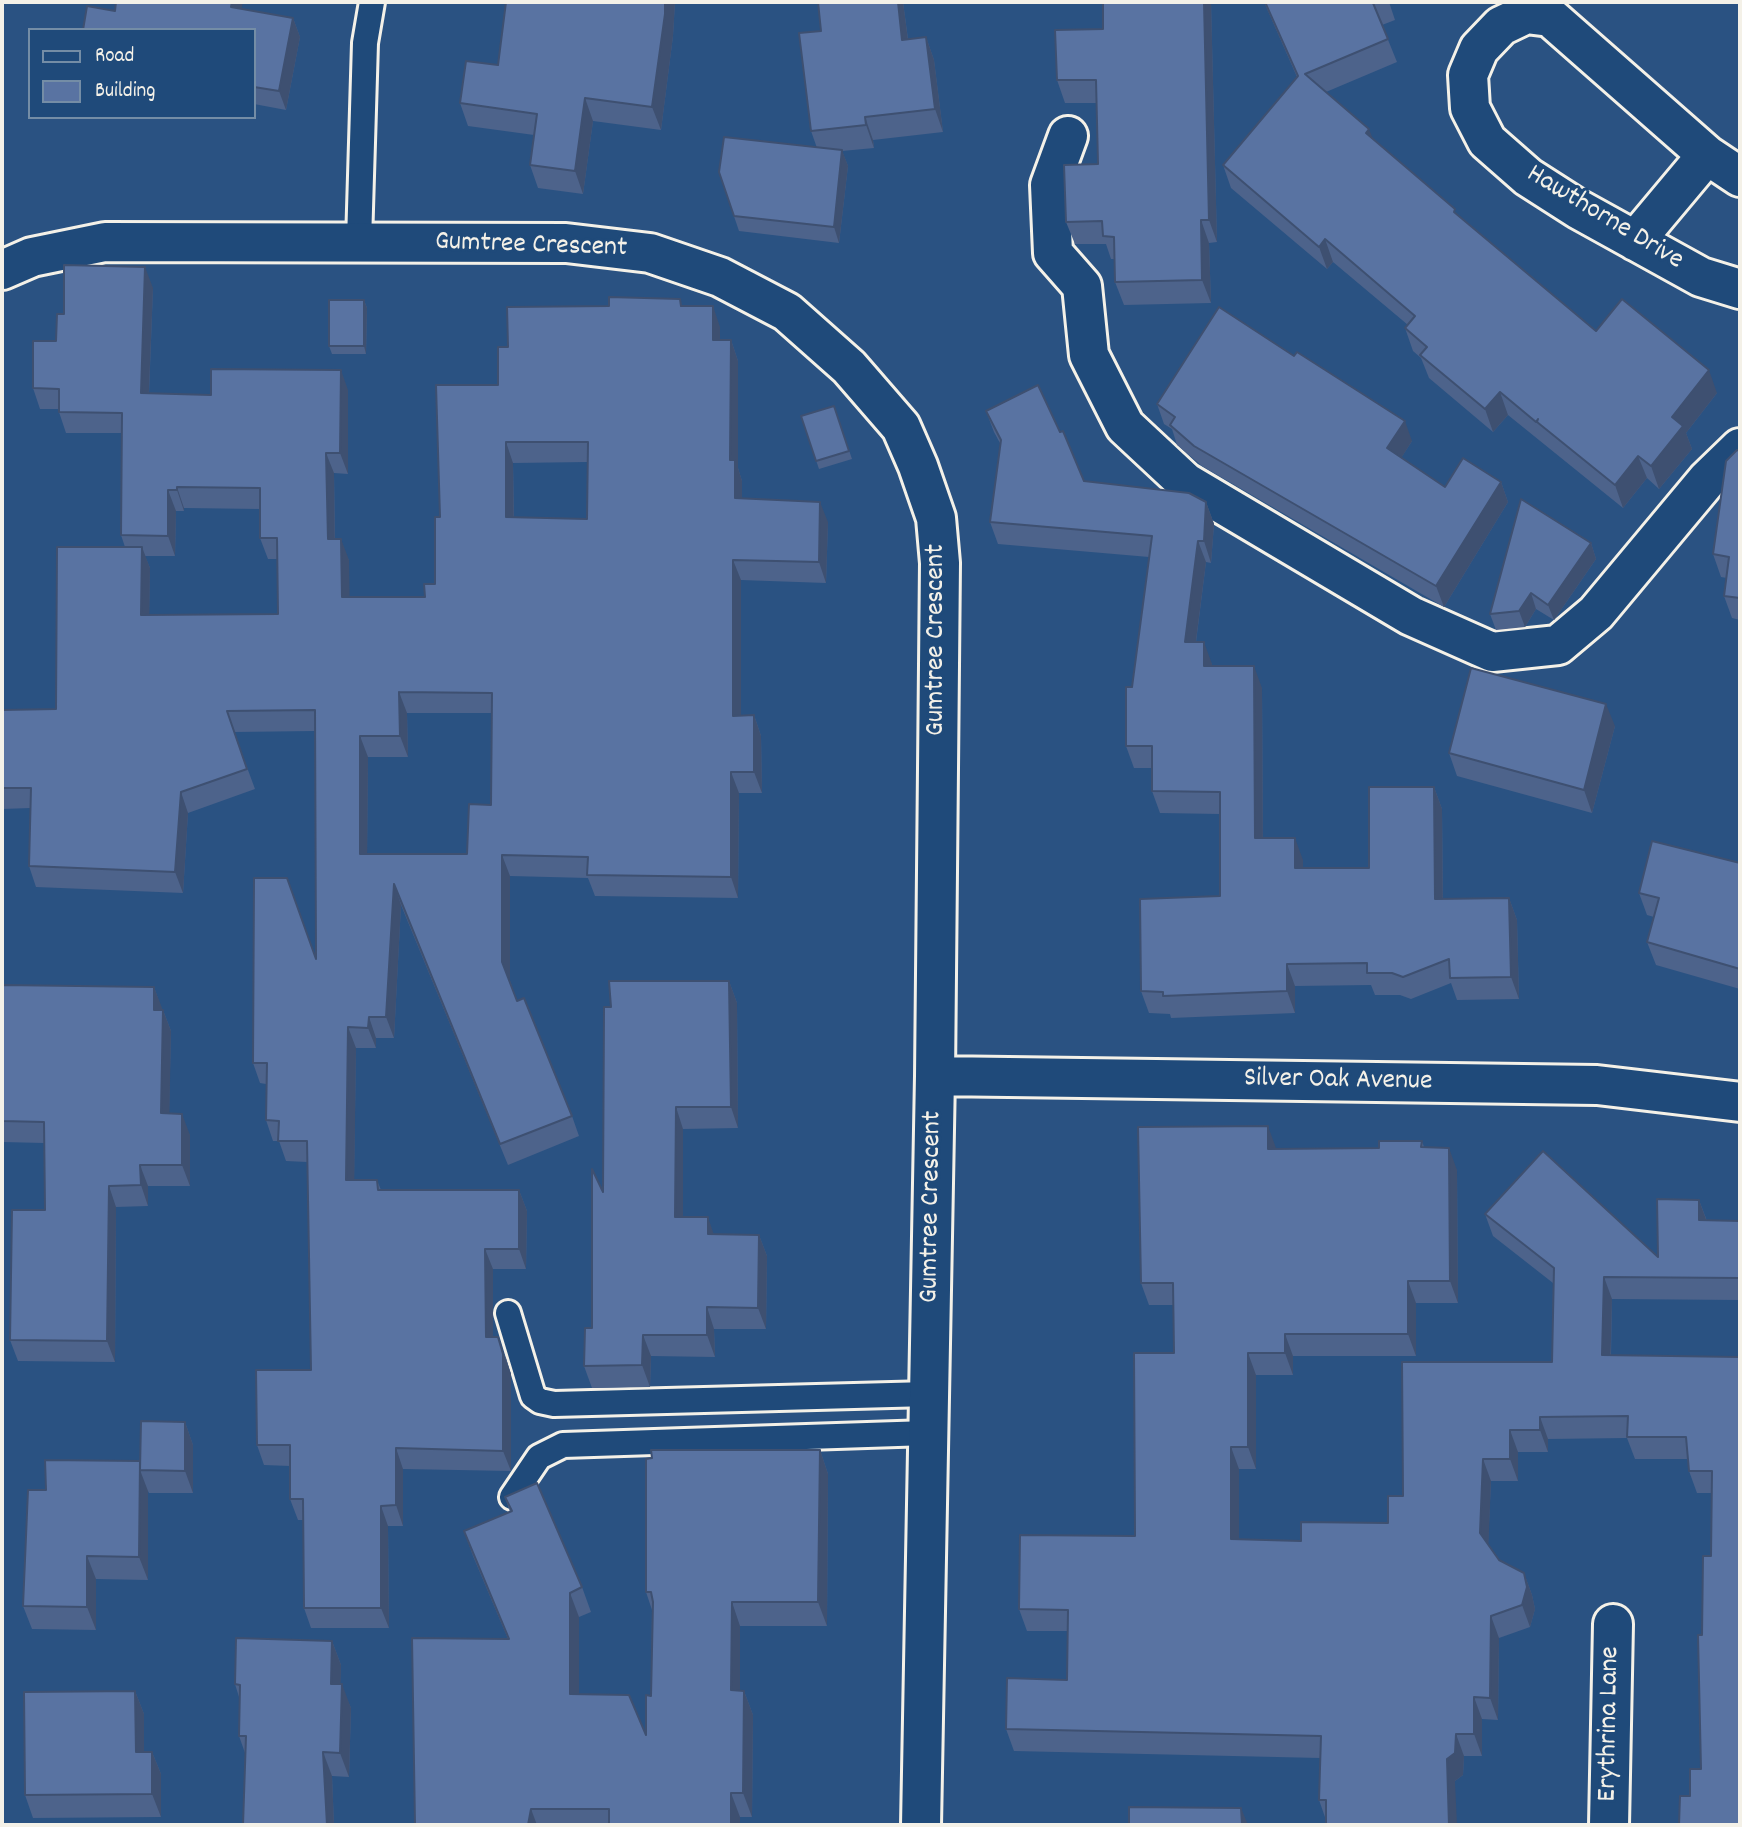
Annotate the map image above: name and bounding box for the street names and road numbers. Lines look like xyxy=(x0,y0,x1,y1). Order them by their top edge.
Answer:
street label: Hawthorne Drive xyxy=(1519,159,1689,279)
street label: Gumtree Crescent xyxy=(434,227,628,267)
street label: Gumtree Crescent xyxy=(921,544,955,736)
street label: Silver Oak Avenue xyxy=(1243,1064,1433,1100)
street label: Gumtree Crescent xyxy=(915,1111,951,1303)
street label: Erythrina Lane xyxy=(1593,1646,1629,1802)

